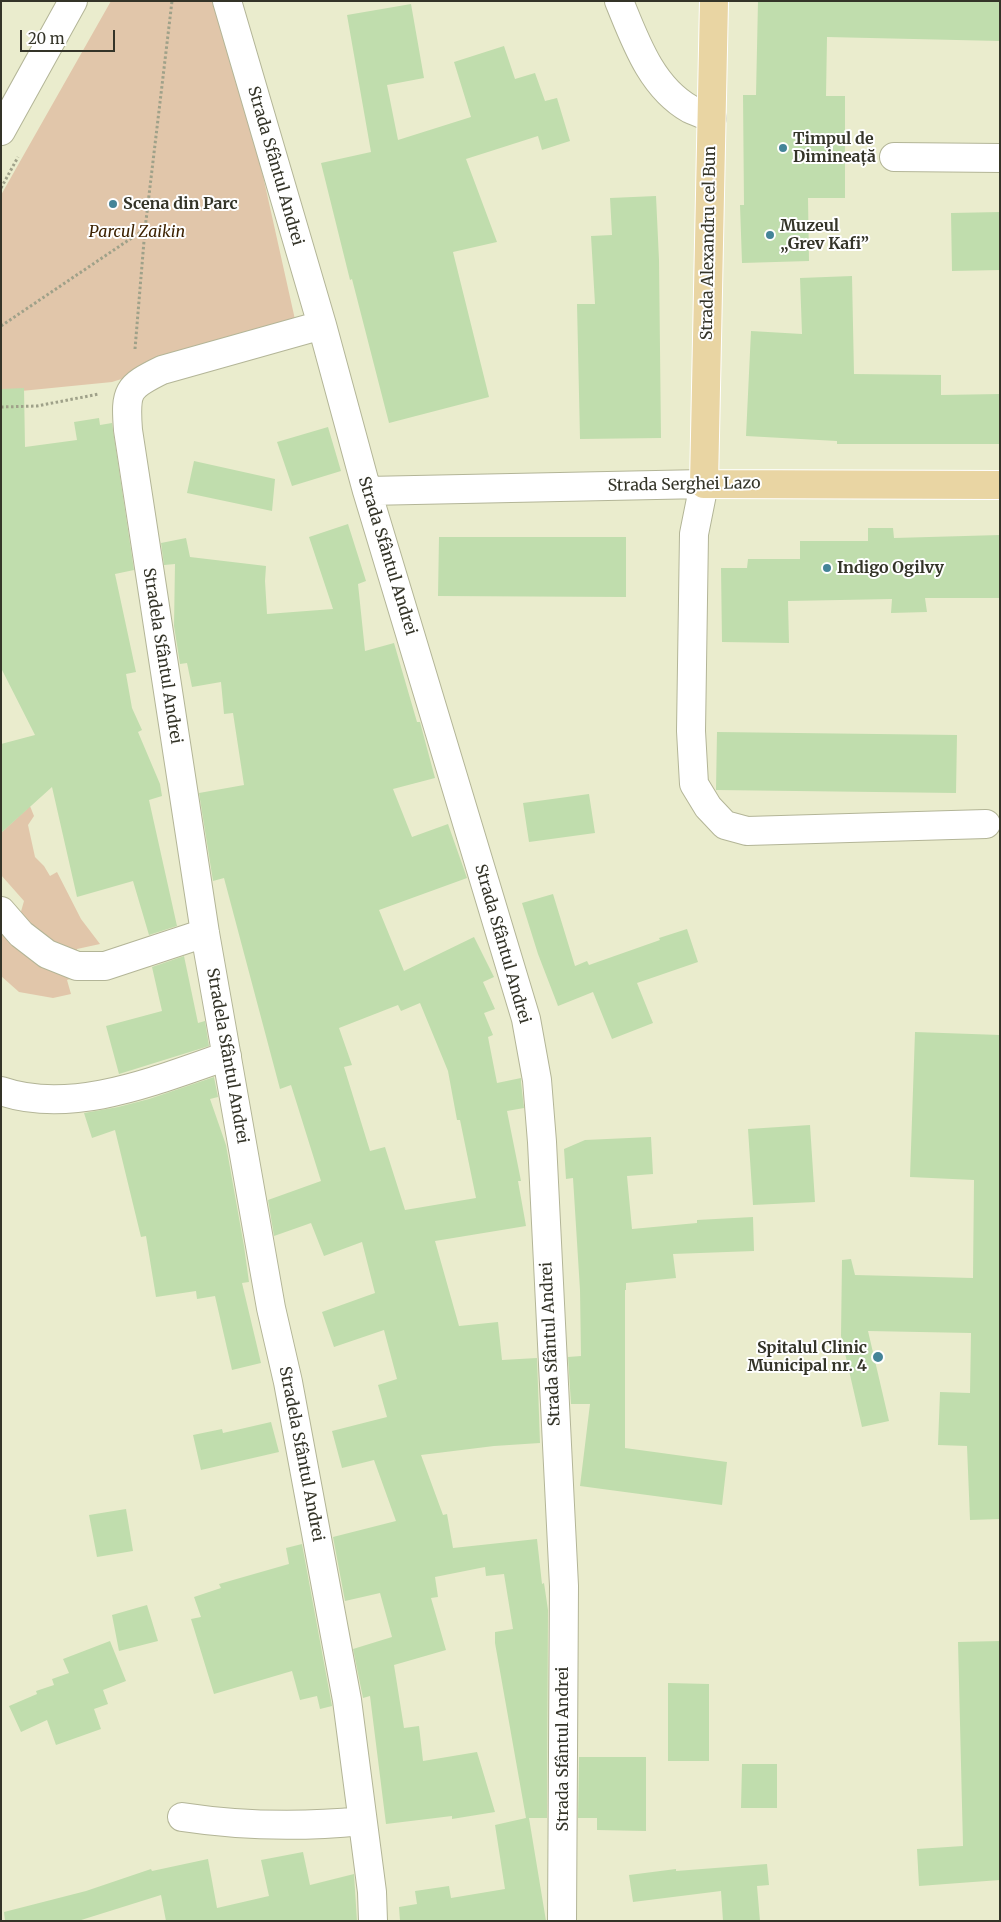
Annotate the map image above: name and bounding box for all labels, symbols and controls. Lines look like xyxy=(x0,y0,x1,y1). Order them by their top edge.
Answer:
scale bar xyxy=(22,20,118,52)
text: 20 m xyxy=(28,29,65,48)
street label: Strada Sfântul Andrei xyxy=(243,84,307,248)
place label: Timpul de Dimineață xyxy=(793,129,876,167)
marker: Timpul de Dimineață xyxy=(777,142,789,154)
street label: Strada Alexandru cel Bun xyxy=(698,146,720,340)
place label: Scena din Parc xyxy=(123,194,238,214)
marker: Scena din Parc xyxy=(107,198,119,210)
place label: Muzeul „Grev Kafi” xyxy=(780,216,869,254)
park label: Parcul Zaikin xyxy=(89,222,185,242)
marker: Muzeul „Grev Kafi” xyxy=(764,229,776,241)
street label: Strada Sfântul Andrei xyxy=(354,474,420,638)
street label: Strada Serghei Lazo xyxy=(607,474,761,496)
place label: Indigo Ogilvy xyxy=(837,558,944,578)
marker: Indigo Ogilvy xyxy=(821,562,833,574)
street label: Stradela Sfântul Andrei xyxy=(139,567,185,745)
street label: Strada Sfântul Andrei xyxy=(470,862,534,1026)
street label: Stradela Sfântul Andrei xyxy=(202,967,252,1145)
street label: Strada Sfântul Andrei xyxy=(537,1261,565,1427)
place label: Spitalul Clinic Municipal nr. 4 xyxy=(747,1338,867,1376)
marker: Spitalul Clinic Municipal nr. 4 xyxy=(871,1350,885,1364)
street label: Stradela Sfântul Andrei xyxy=(275,1365,327,1543)
street label: Strada Sfântul Andrei xyxy=(553,1667,573,1831)

